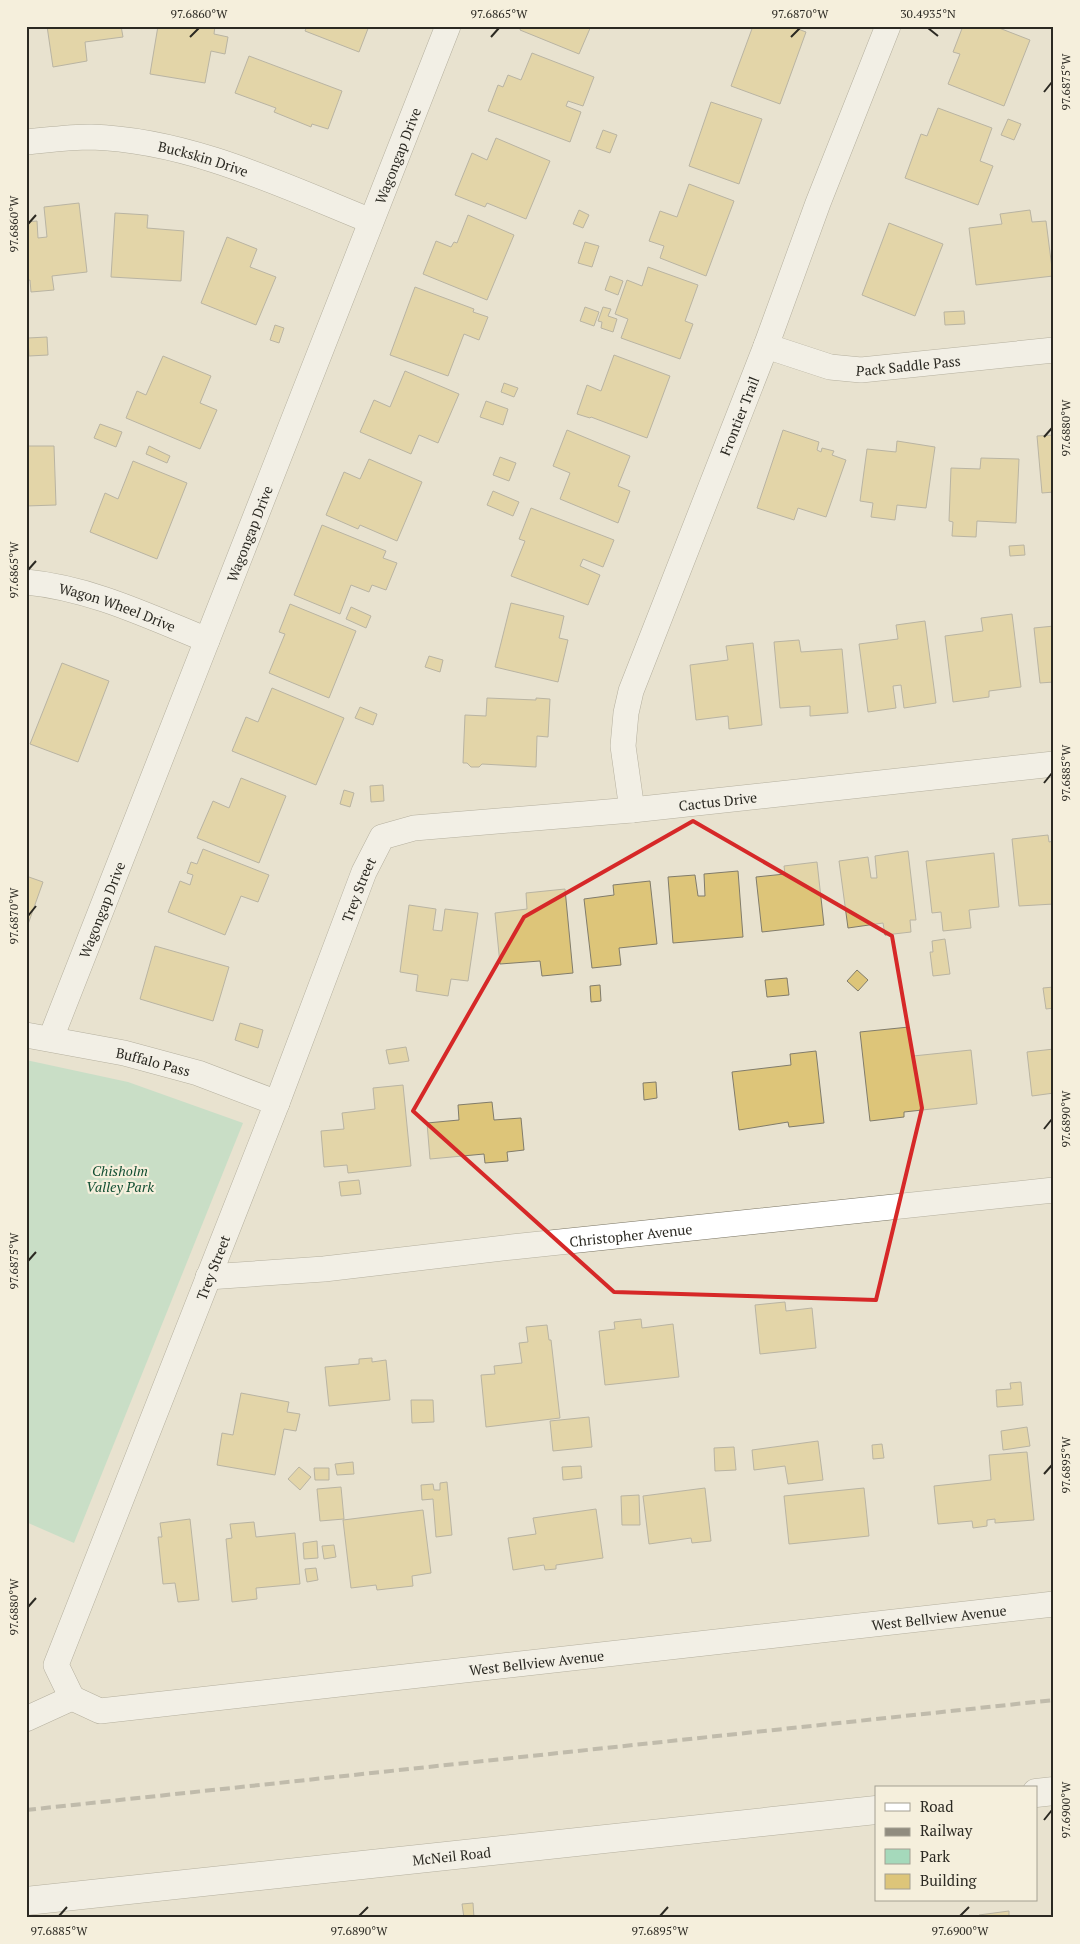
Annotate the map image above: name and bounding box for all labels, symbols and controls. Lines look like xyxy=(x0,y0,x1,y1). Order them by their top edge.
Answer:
text: 97.6860°W xyxy=(171,6,228,21)
text: 97.6865°W xyxy=(471,6,528,21)
text: 97.6870°W xyxy=(772,6,829,21)
text: 30.4935°N xyxy=(900,6,956,21)
text: 97.6875°W xyxy=(1058,53,1073,110)
street label: Wagongap Drive xyxy=(370,105,425,206)
street label: Buckskin Drive xyxy=(157,136,251,180)
text: 97.6860°W xyxy=(6,195,21,252)
street label: Pack Saddle Pass xyxy=(855,350,961,380)
street label: Frontier Trail xyxy=(715,373,763,458)
text: 97.6880°W xyxy=(1058,399,1073,456)
street label: Wagongap Drive xyxy=(221,483,276,584)
text: 97.6865°W xyxy=(6,541,21,598)
street label: Wagon Wheel Drive xyxy=(57,578,179,636)
text: 97.6885°W xyxy=(1058,744,1073,801)
street label: Cactus Drive xyxy=(678,787,758,814)
street label: Trey Street xyxy=(337,853,380,925)
street label: Wagongap Drive xyxy=(74,859,129,960)
text: 97.6870°W xyxy=(6,887,21,944)
street label: Buffalo Pass xyxy=(115,1042,193,1080)
text: 97.6890°W xyxy=(1058,1090,1073,1147)
park label: Chisholm Valley Park xyxy=(86,1161,154,1196)
street label: Christopher Avenue xyxy=(568,1219,693,1250)
street label: Trey Street xyxy=(191,1231,234,1303)
text: 97.6875°W xyxy=(6,1232,21,1289)
text: 97.6895°W xyxy=(1058,1436,1073,1493)
text: 97.6880°W xyxy=(6,1578,21,1635)
street label: West Bellview Avenue xyxy=(870,1600,1007,1634)
street label: West Bellview Avenue xyxy=(468,1645,605,1679)
text: 97.6900°W xyxy=(1058,1781,1073,1838)
legend xyxy=(875,1786,1038,1902)
text: Road xyxy=(920,1796,953,1816)
text: Railway xyxy=(920,1820,973,1840)
street label: McNeil Road xyxy=(411,1842,492,1869)
text: Park xyxy=(920,1846,950,1866)
text: Building xyxy=(920,1870,978,1890)
text: 97.6885°W xyxy=(31,1923,88,1938)
text: 97.6890°W xyxy=(331,1923,388,1938)
text: 97.6895°W xyxy=(632,1923,689,1938)
text: 97.6900°W xyxy=(932,1923,989,1938)

